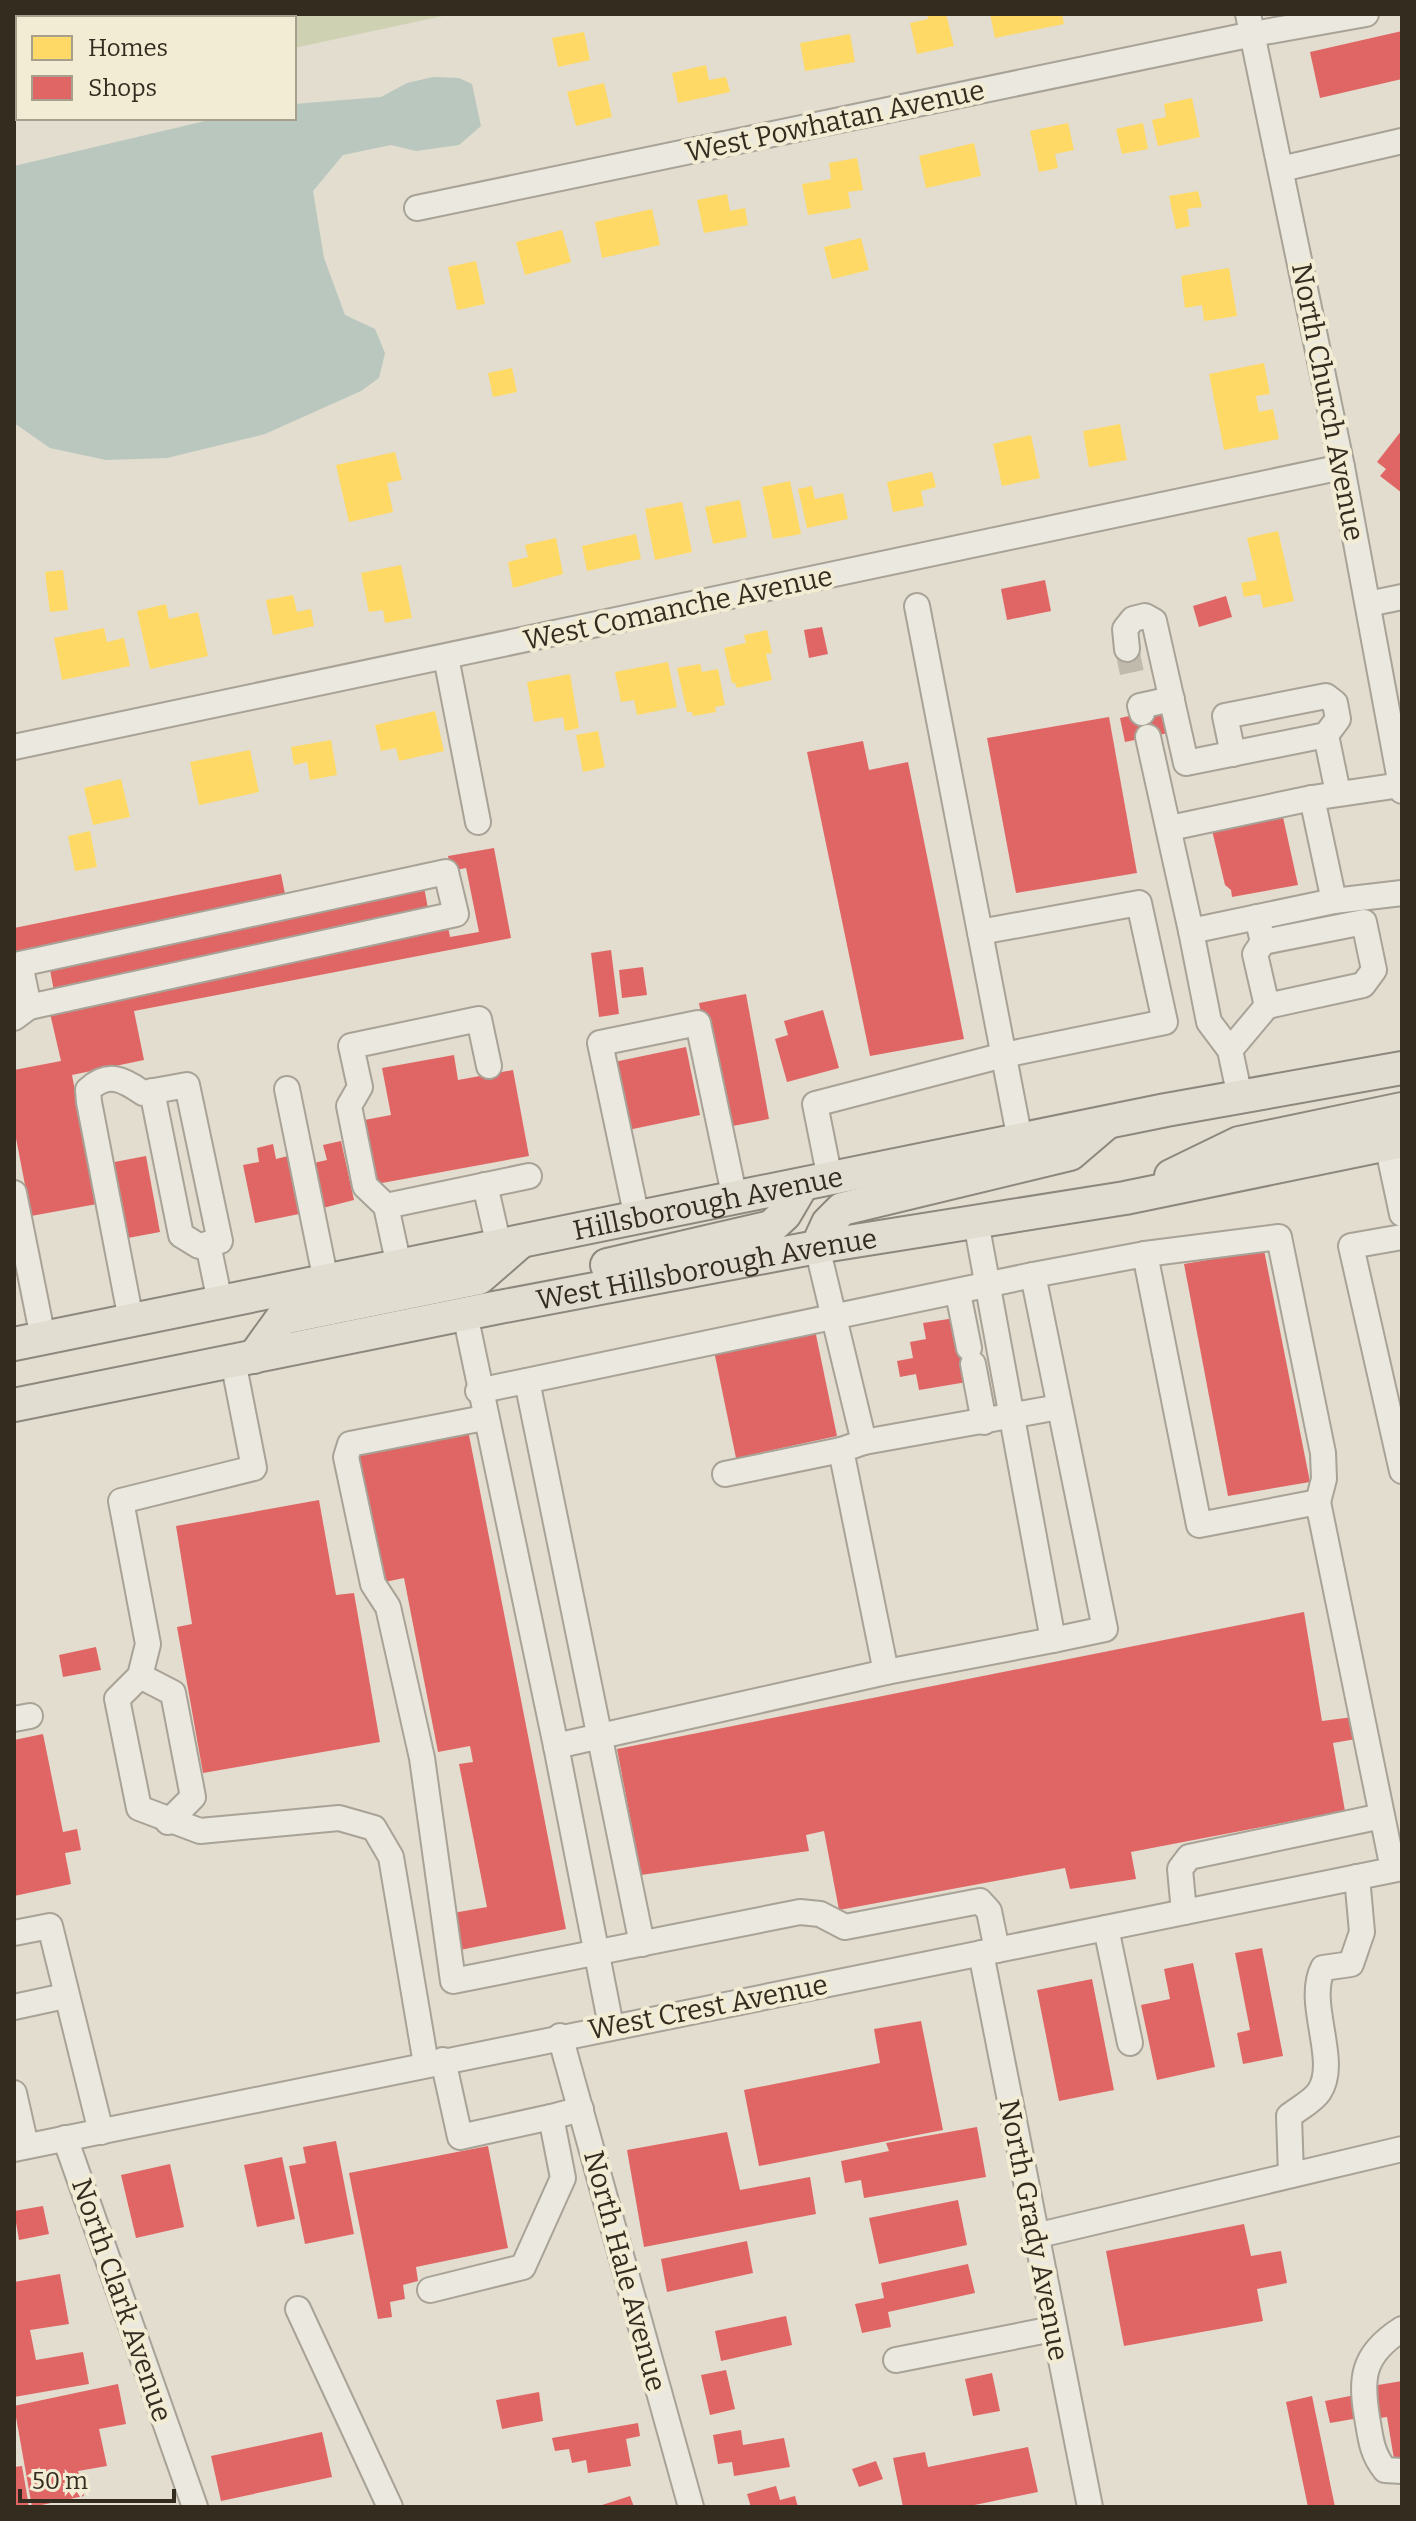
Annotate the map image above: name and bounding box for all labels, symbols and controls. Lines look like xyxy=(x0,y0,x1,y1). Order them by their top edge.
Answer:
legend xyxy=(16,16,296,120)
text: Homes xyxy=(88,34,168,62)
street label: West Powhatan Avenue xyxy=(683,73,987,169)
text: Shops xyxy=(88,74,157,102)
street label: North Church Avenue xyxy=(1285,260,1371,544)
street label: West Comanche Avenue xyxy=(521,559,835,657)
street label: Hillsborough Avenue xyxy=(570,1160,846,1247)
street label: West Hillsborough Avenue xyxy=(534,1221,879,1316)
street label: West Crest Avenue xyxy=(586,1968,830,2046)
street label: North Grady Avenue xyxy=(992,2097,1076,2363)
street label: North Hale Avenue xyxy=(577,2147,673,2395)
street label: North Clark Avenue xyxy=(65,2174,179,2426)
scale bar xyxy=(20,2453,174,2503)
text: 50 m xyxy=(32,2467,88,2495)

